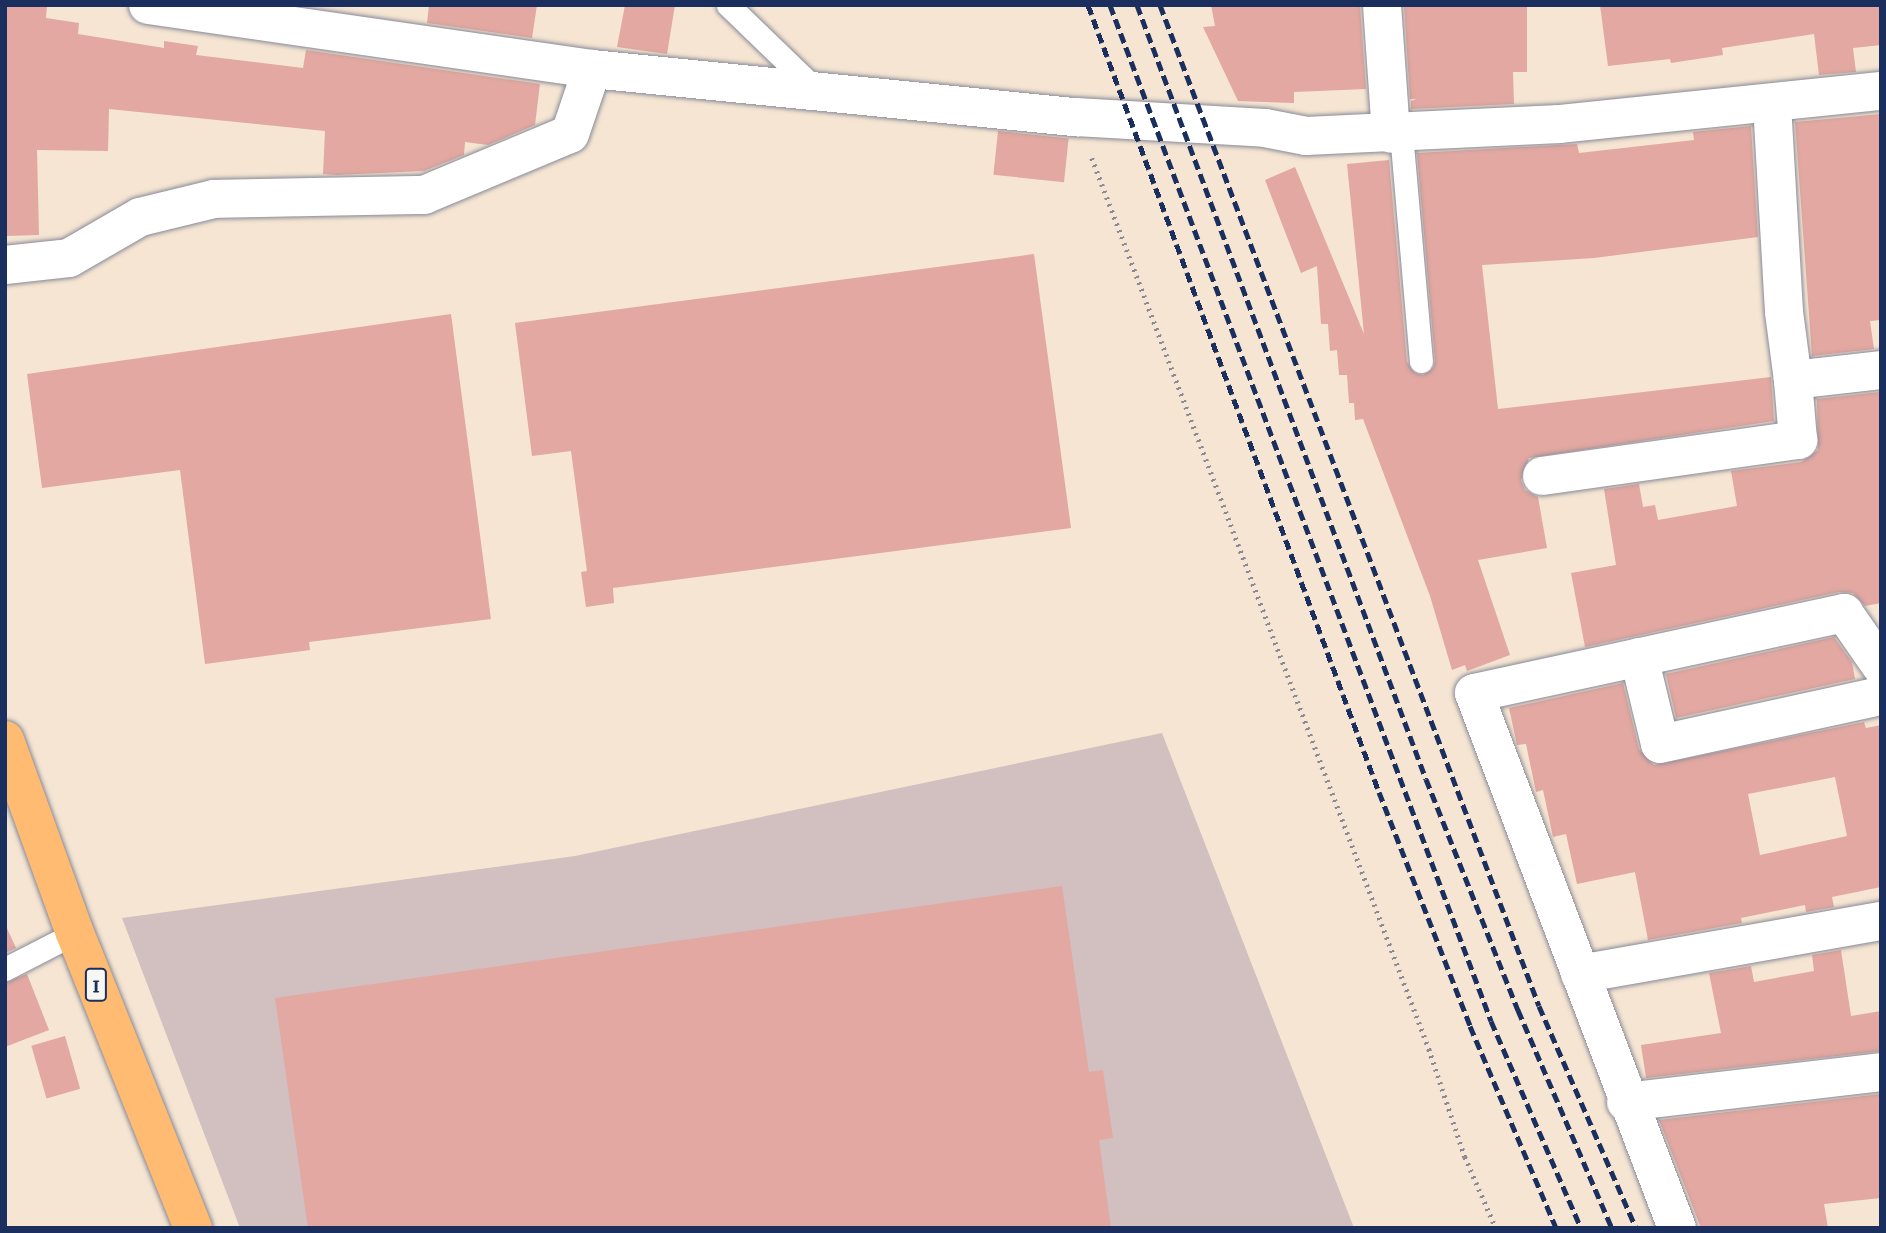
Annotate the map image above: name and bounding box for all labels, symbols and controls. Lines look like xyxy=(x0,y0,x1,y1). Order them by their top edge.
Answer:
road number: 1 xyxy=(84,966,108,1004)

